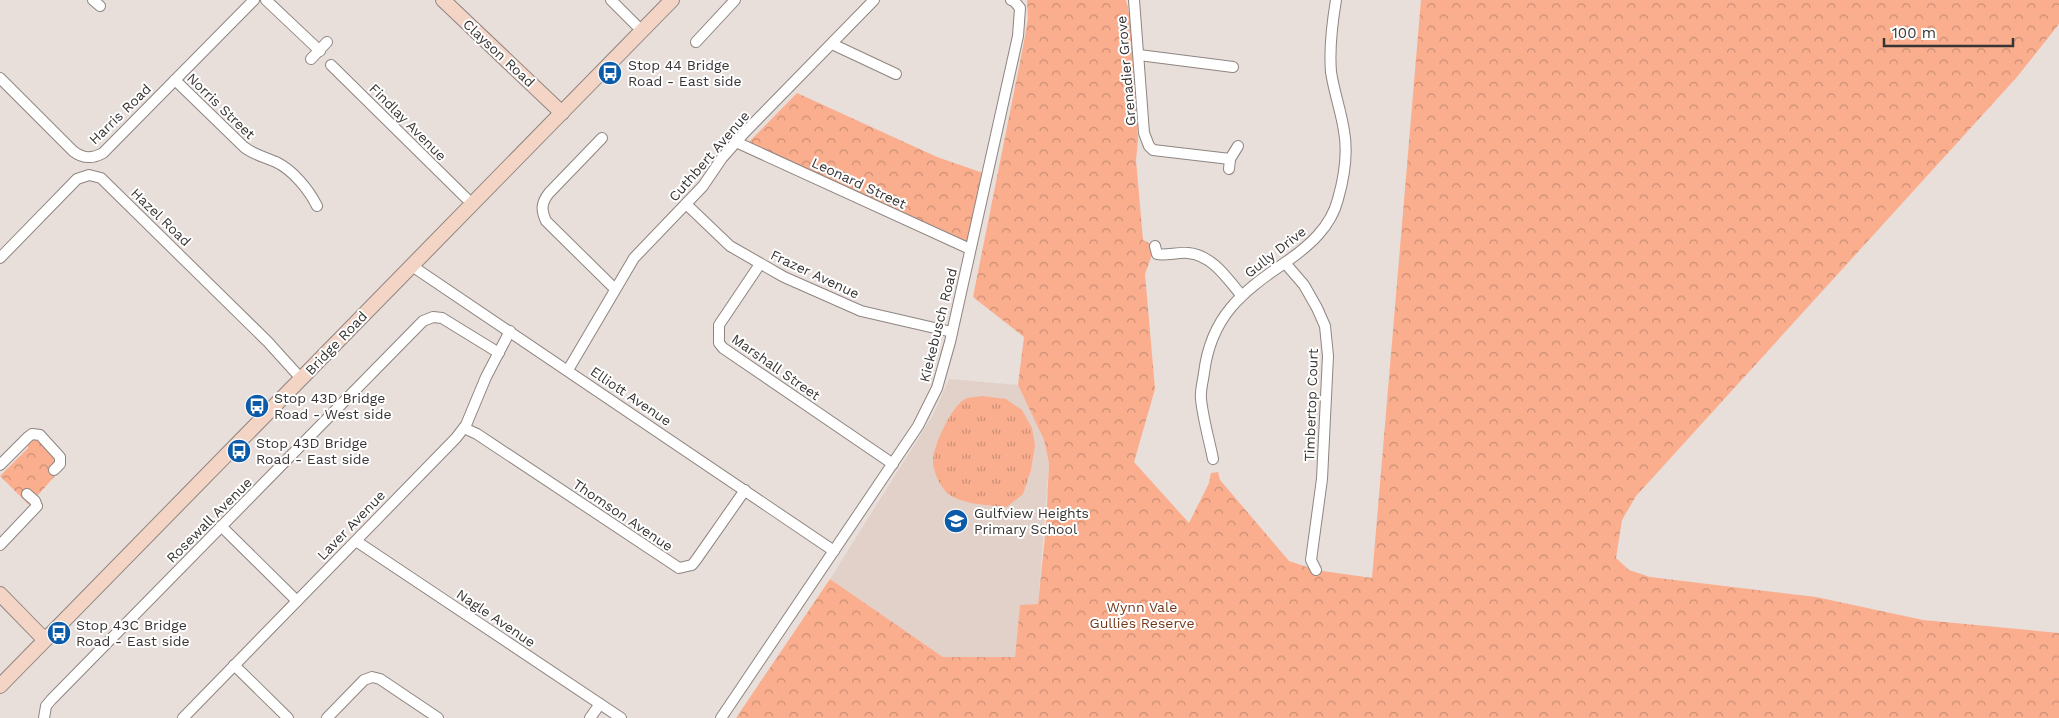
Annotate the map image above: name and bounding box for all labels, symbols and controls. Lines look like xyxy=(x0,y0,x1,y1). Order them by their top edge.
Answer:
street label: Grenadier Grove xyxy=(1113,15,1139,127)
scale bar xyxy=(1884,15,2013,47)
street label: Clayson Road xyxy=(460,16,538,90)
text: 100 m xyxy=(1892,24,1936,42)
place label: Stop 44 Bridge Road - East side xyxy=(628,57,742,89)
bus stop icon: Stop 44 Bridge Road - East side xyxy=(597,60,623,86)
street label: Norris Street xyxy=(184,70,258,142)
street label: Findlay Avenue xyxy=(366,80,450,164)
street label: Harris Road xyxy=(86,81,154,147)
street label: Cuthbert Avenue xyxy=(665,108,753,204)
street label: Leonard Street xyxy=(809,154,909,212)
street label: Hazel Road xyxy=(128,185,194,249)
street label: Gully Drive xyxy=(1241,223,1309,281)
street label: Frazer Avenue xyxy=(768,246,862,302)
street label: Kiekebusch Road xyxy=(916,266,960,384)
street label: Bridge Road xyxy=(302,308,370,378)
street label: Marshall Street xyxy=(729,331,823,404)
street label: Timbertop Court xyxy=(1301,348,1321,462)
street label: Elliott Avenue xyxy=(588,363,674,429)
place label: Stop 43D Bridge Road - West side xyxy=(274,390,392,422)
bus stop icon: Stop 43D Bridge Road - West side xyxy=(244,393,270,419)
place label: Stop 43D Bridge Road - East side xyxy=(256,435,370,467)
bus stop icon: Stop 43D Bridge Road - East side xyxy=(226,438,252,464)
street label: Rosewall Avenue xyxy=(163,474,255,566)
street label: Thomson Avenue xyxy=(570,476,676,554)
street label: Laver Avenue xyxy=(314,487,388,563)
place label: Gulfview Heights Primary School xyxy=(974,505,1089,537)
school or university icon: Gulfview Heights Primary School xyxy=(943,508,969,534)
street label: Nagle Avenue xyxy=(454,586,538,650)
park label: Wynn Vale Gullies Reserve xyxy=(1090,599,1194,631)
place label: Stop 43C Bridge Road - East side xyxy=(76,617,190,649)
bus stop icon: Stop 43C Bridge Road - East side xyxy=(46,620,72,646)

